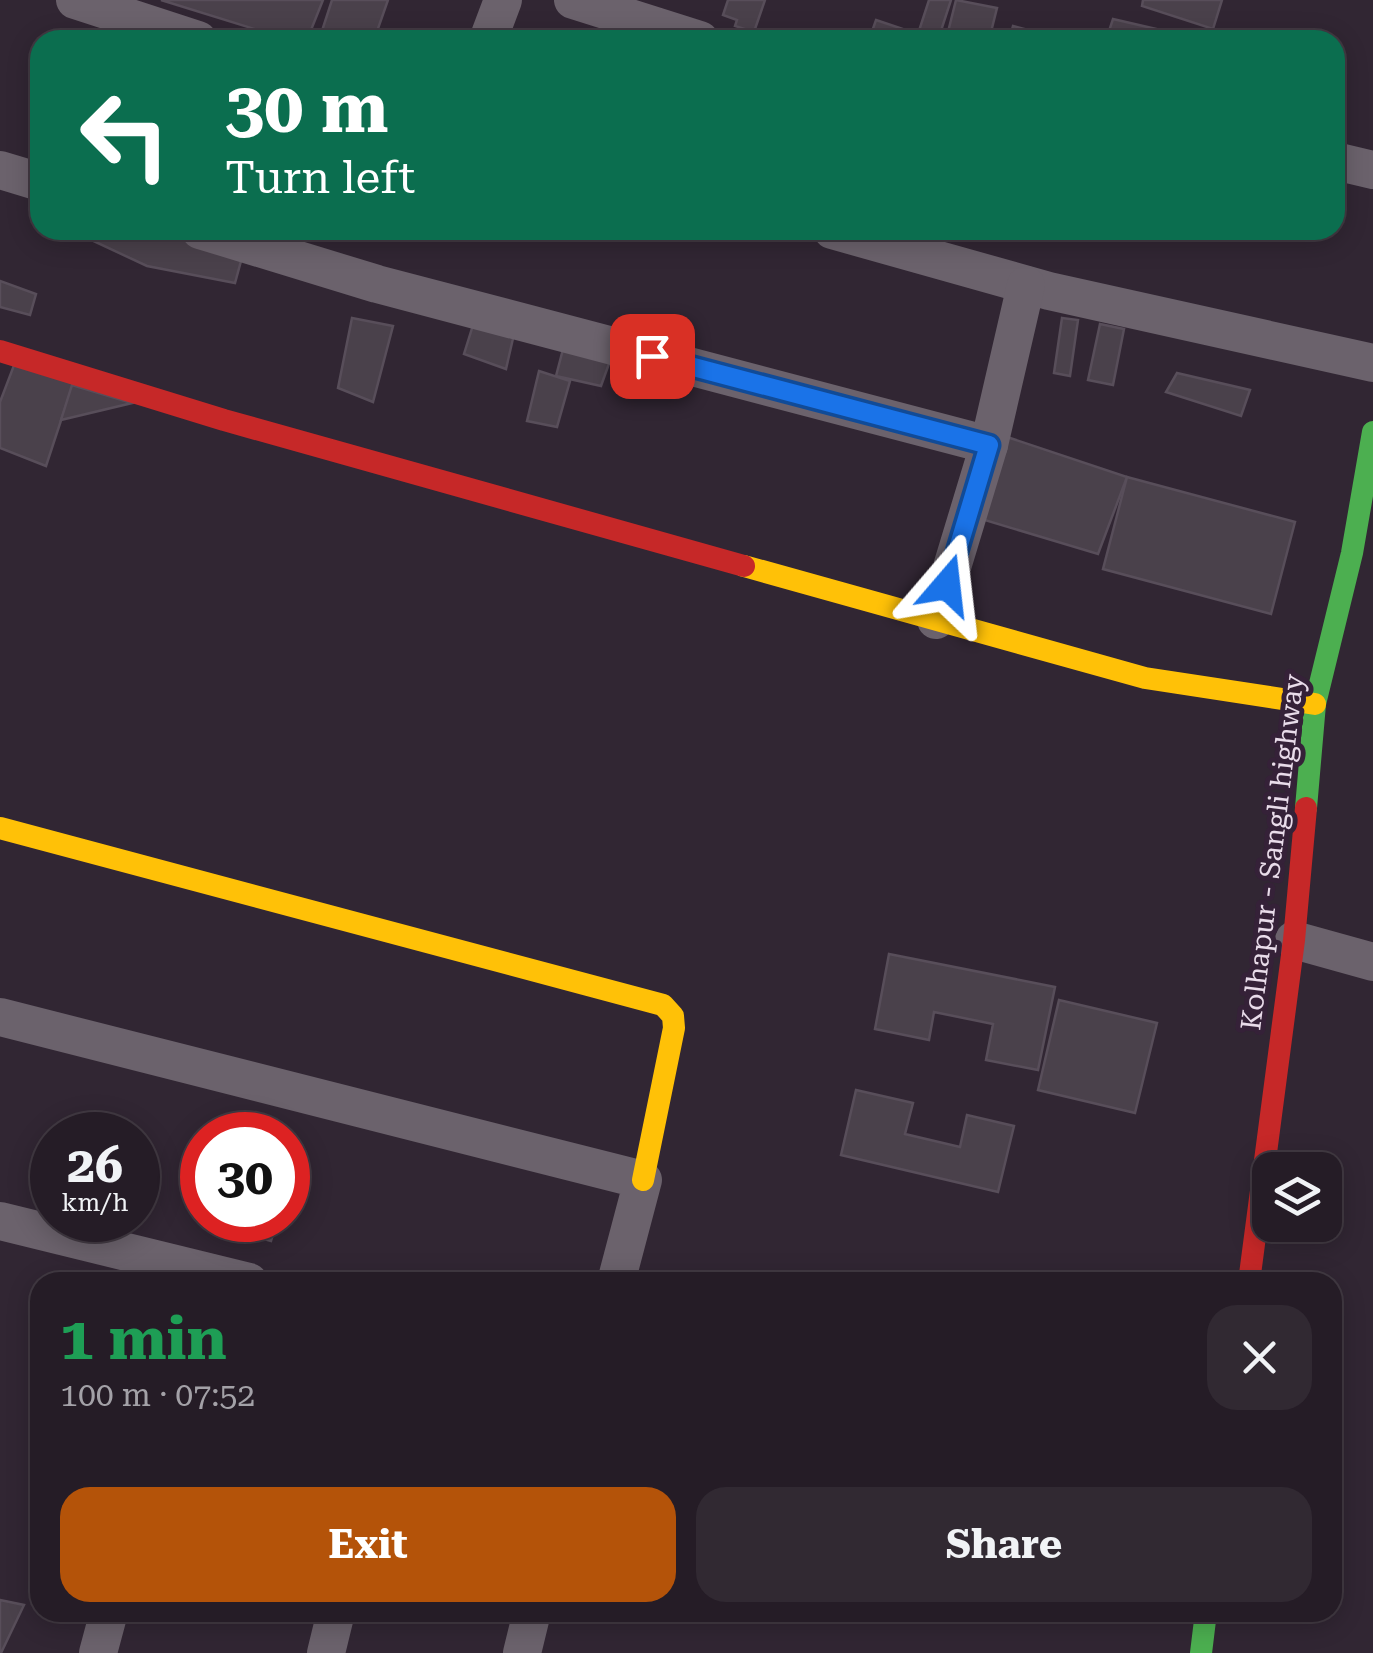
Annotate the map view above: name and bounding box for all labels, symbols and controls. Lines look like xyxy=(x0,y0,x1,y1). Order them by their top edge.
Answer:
text: 30 m xyxy=(225,67,389,149)
icon: left xyxy=(60,70,190,200)
text: Turn left xyxy=(225,151,415,204)
pin xyxy=(610,314,695,399)
icon: arrive xyxy=(625,329,680,384)
position arrow xyxy=(895,533,999,637)
street label: Kolhapur - Sangli highway xyxy=(1234,672,1311,1032)
speed limit sign: 30 xyxy=(180,1112,310,1242)
text: 26 xyxy=(67,1136,123,1194)
map controls xyxy=(1252,1152,1342,1242)
button: layers xyxy=(1252,1152,1342,1242)
text: km/h xyxy=(62,1188,128,1217)
text: 1 min xyxy=(60,1303,227,1374)
button: close xyxy=(1207,1305,1312,1410)
text: 100 m · 07:52 xyxy=(60,1376,255,1414)
button: Exit xyxy=(60,1487,676,1602)
button: Share xyxy=(696,1487,1312,1602)

